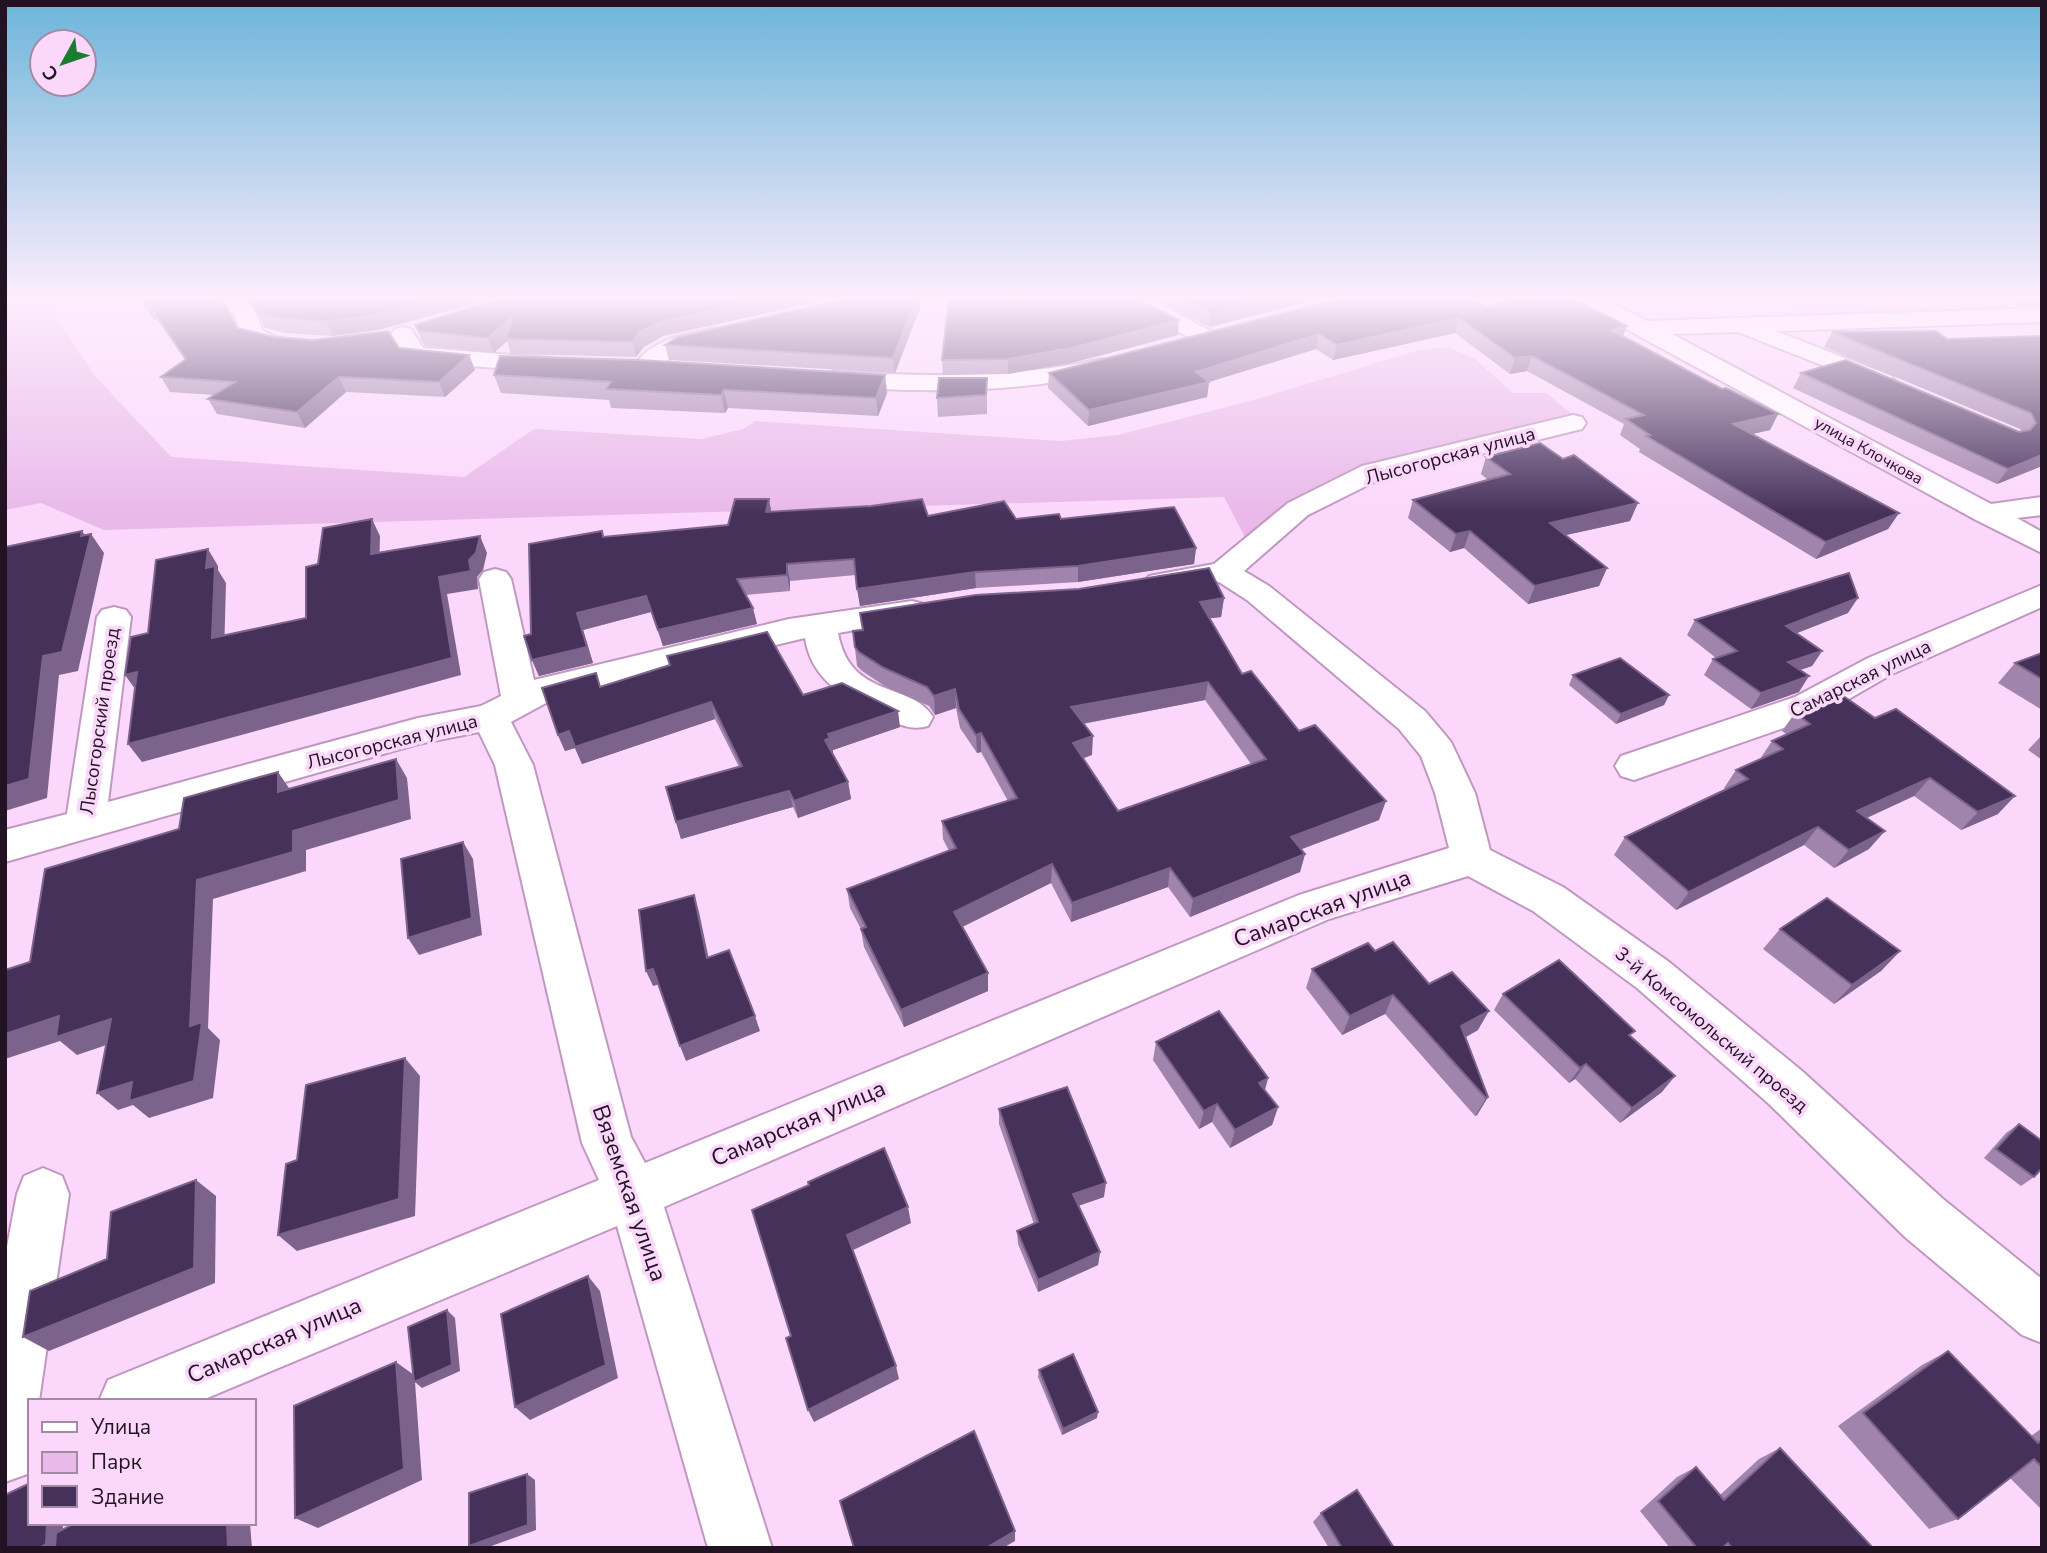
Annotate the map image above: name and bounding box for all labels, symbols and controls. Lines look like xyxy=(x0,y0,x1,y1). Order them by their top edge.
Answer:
north arrow xyxy=(28,28,98,98)
text: С xyxy=(37,60,65,87)
street label: улица Клочкова xyxy=(1810,412,1927,490)
street label: Лысогорская улица xyxy=(1362,421,1538,491)
street label: Лысогорский проезд xyxy=(74,626,126,816)
street label: Самарская улица xyxy=(1785,633,1935,724)
street label: Лысогорская улица xyxy=(304,708,480,776)
street label: Самарская улица xyxy=(1229,862,1415,955)
street label: 3-й Комсомольский проезд xyxy=(1609,941,1814,1118)
street label: Самарская улица xyxy=(706,1073,890,1174)
street label: Вяземская улица xyxy=(585,1101,674,1286)
street label: Самарская улица xyxy=(182,1290,366,1391)
legend xyxy=(28,1399,256,1525)
text: Улица xyxy=(90,1413,151,1441)
text: Парк xyxy=(91,1448,143,1476)
text: Здание xyxy=(91,1483,164,1511)

